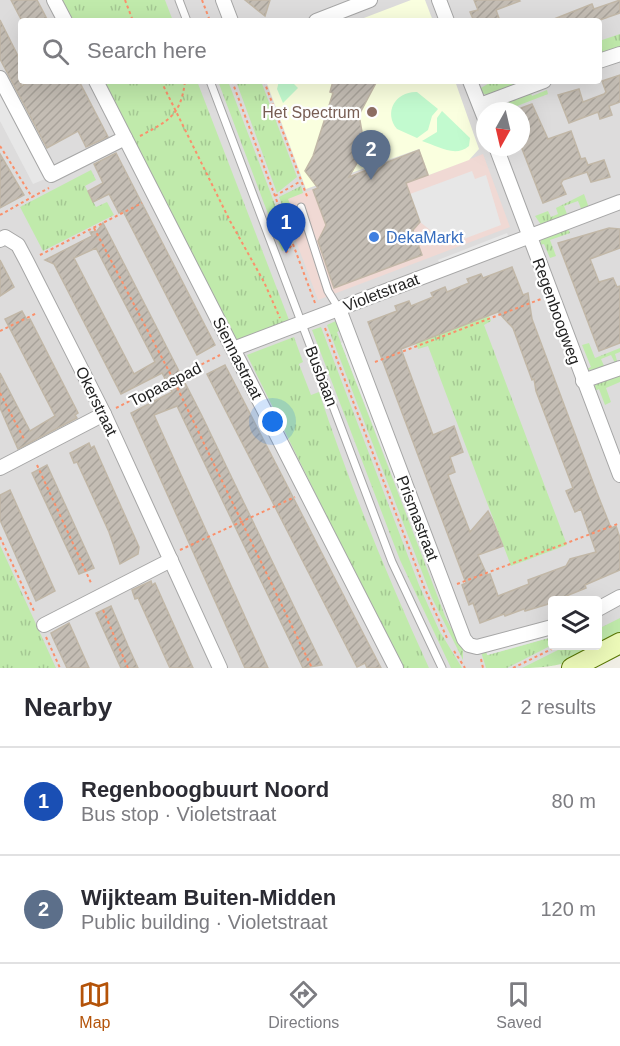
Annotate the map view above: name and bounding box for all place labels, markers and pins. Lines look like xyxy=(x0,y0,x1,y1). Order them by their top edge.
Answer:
place label: Het Spectrum xyxy=(262,104,360,121)
marker: Het Spectrum xyxy=(365,105,379,119)
pin: 2 xyxy=(352,130,391,180)
pin: 1 xyxy=(266,204,306,253)
place label: DekaMarkt xyxy=(386,229,464,246)
marker: DekaMarkt xyxy=(367,230,381,244)

